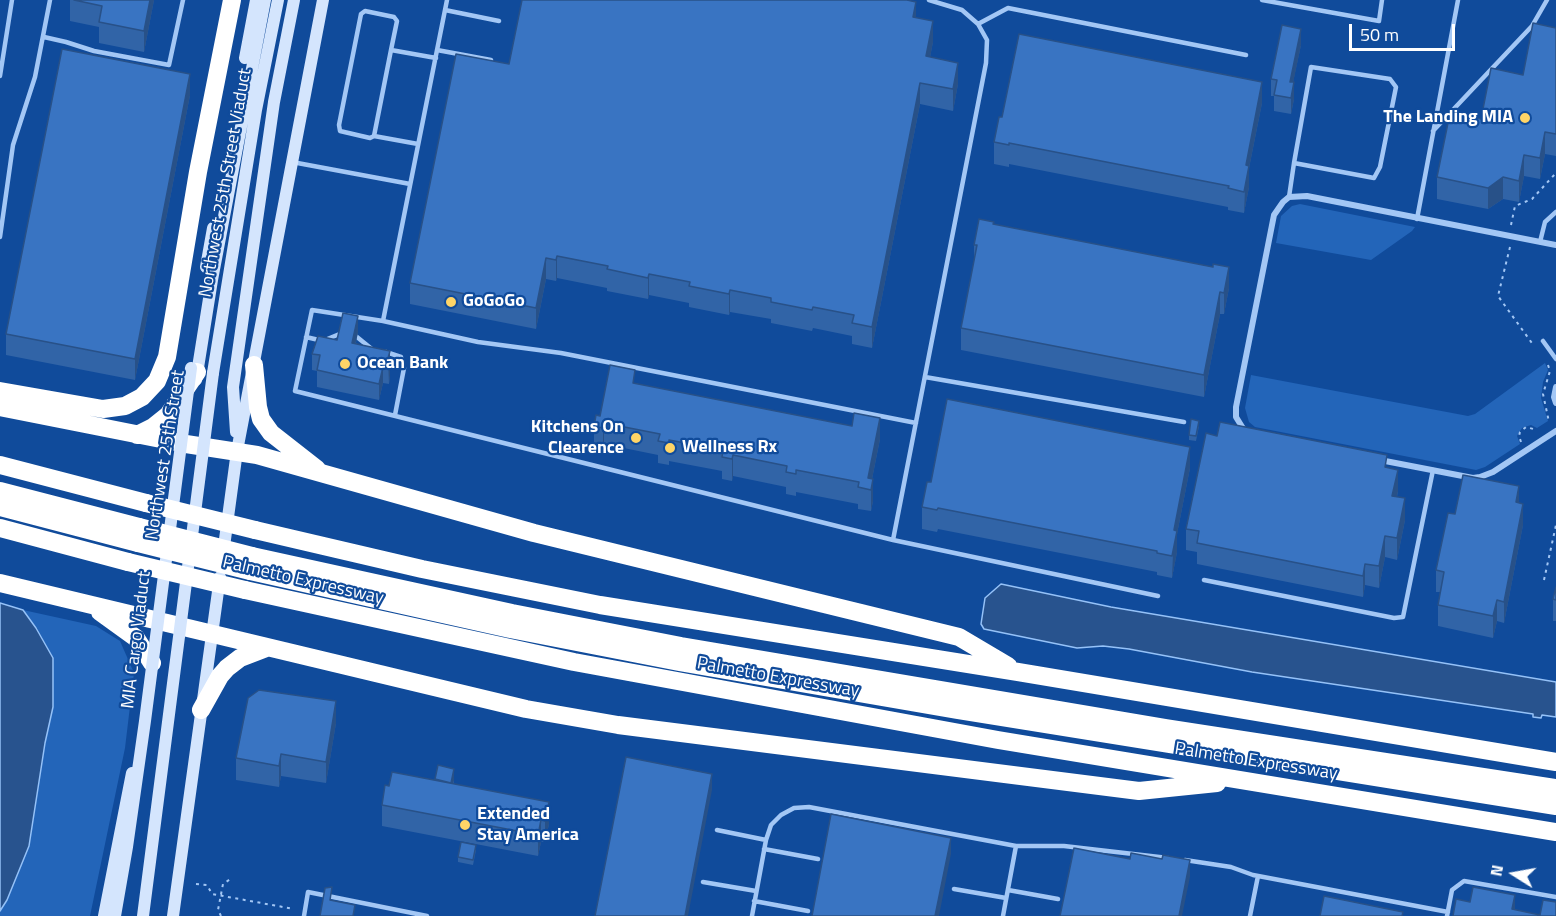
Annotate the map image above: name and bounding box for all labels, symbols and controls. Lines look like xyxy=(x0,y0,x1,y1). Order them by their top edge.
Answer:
scale bar xyxy=(1352,12,1458,50)
text: 50 m xyxy=(1360,21,1399,48)
street label: Northwest 25th Street Viaduct xyxy=(195,67,257,299)
place label: The Landing MIA xyxy=(1383,107,1513,129)
marker: The Landing MIA xyxy=(1518,111,1532,125)
place label: GoGoGo xyxy=(463,291,525,313)
marker: GoGoGo xyxy=(444,295,458,309)
place label: Ocean Bank xyxy=(357,353,448,375)
marker: Ocean Bank xyxy=(338,357,352,371)
street label: Northwest 25th Street xyxy=(142,369,190,541)
place label: Kitchens On Clearence xyxy=(531,417,624,460)
marker: Kitchens On Clearence xyxy=(629,431,643,445)
place label: Wellness Rx xyxy=(682,437,777,459)
marker: Wellness Rx xyxy=(663,441,677,455)
street label: Palmetto Expressway xyxy=(220,552,386,610)
street label: MIA Cargo Viaduct xyxy=(118,570,156,710)
street label: Palmetto Expressway xyxy=(695,653,861,703)
street label: Palmetto Expressway xyxy=(1173,738,1339,786)
place label: Extended Stay America xyxy=(477,804,579,846)
marker: Extended Stay America xyxy=(458,818,472,832)
north arrow xyxy=(1484,844,1544,904)
text: N xyxy=(1483,863,1509,878)

